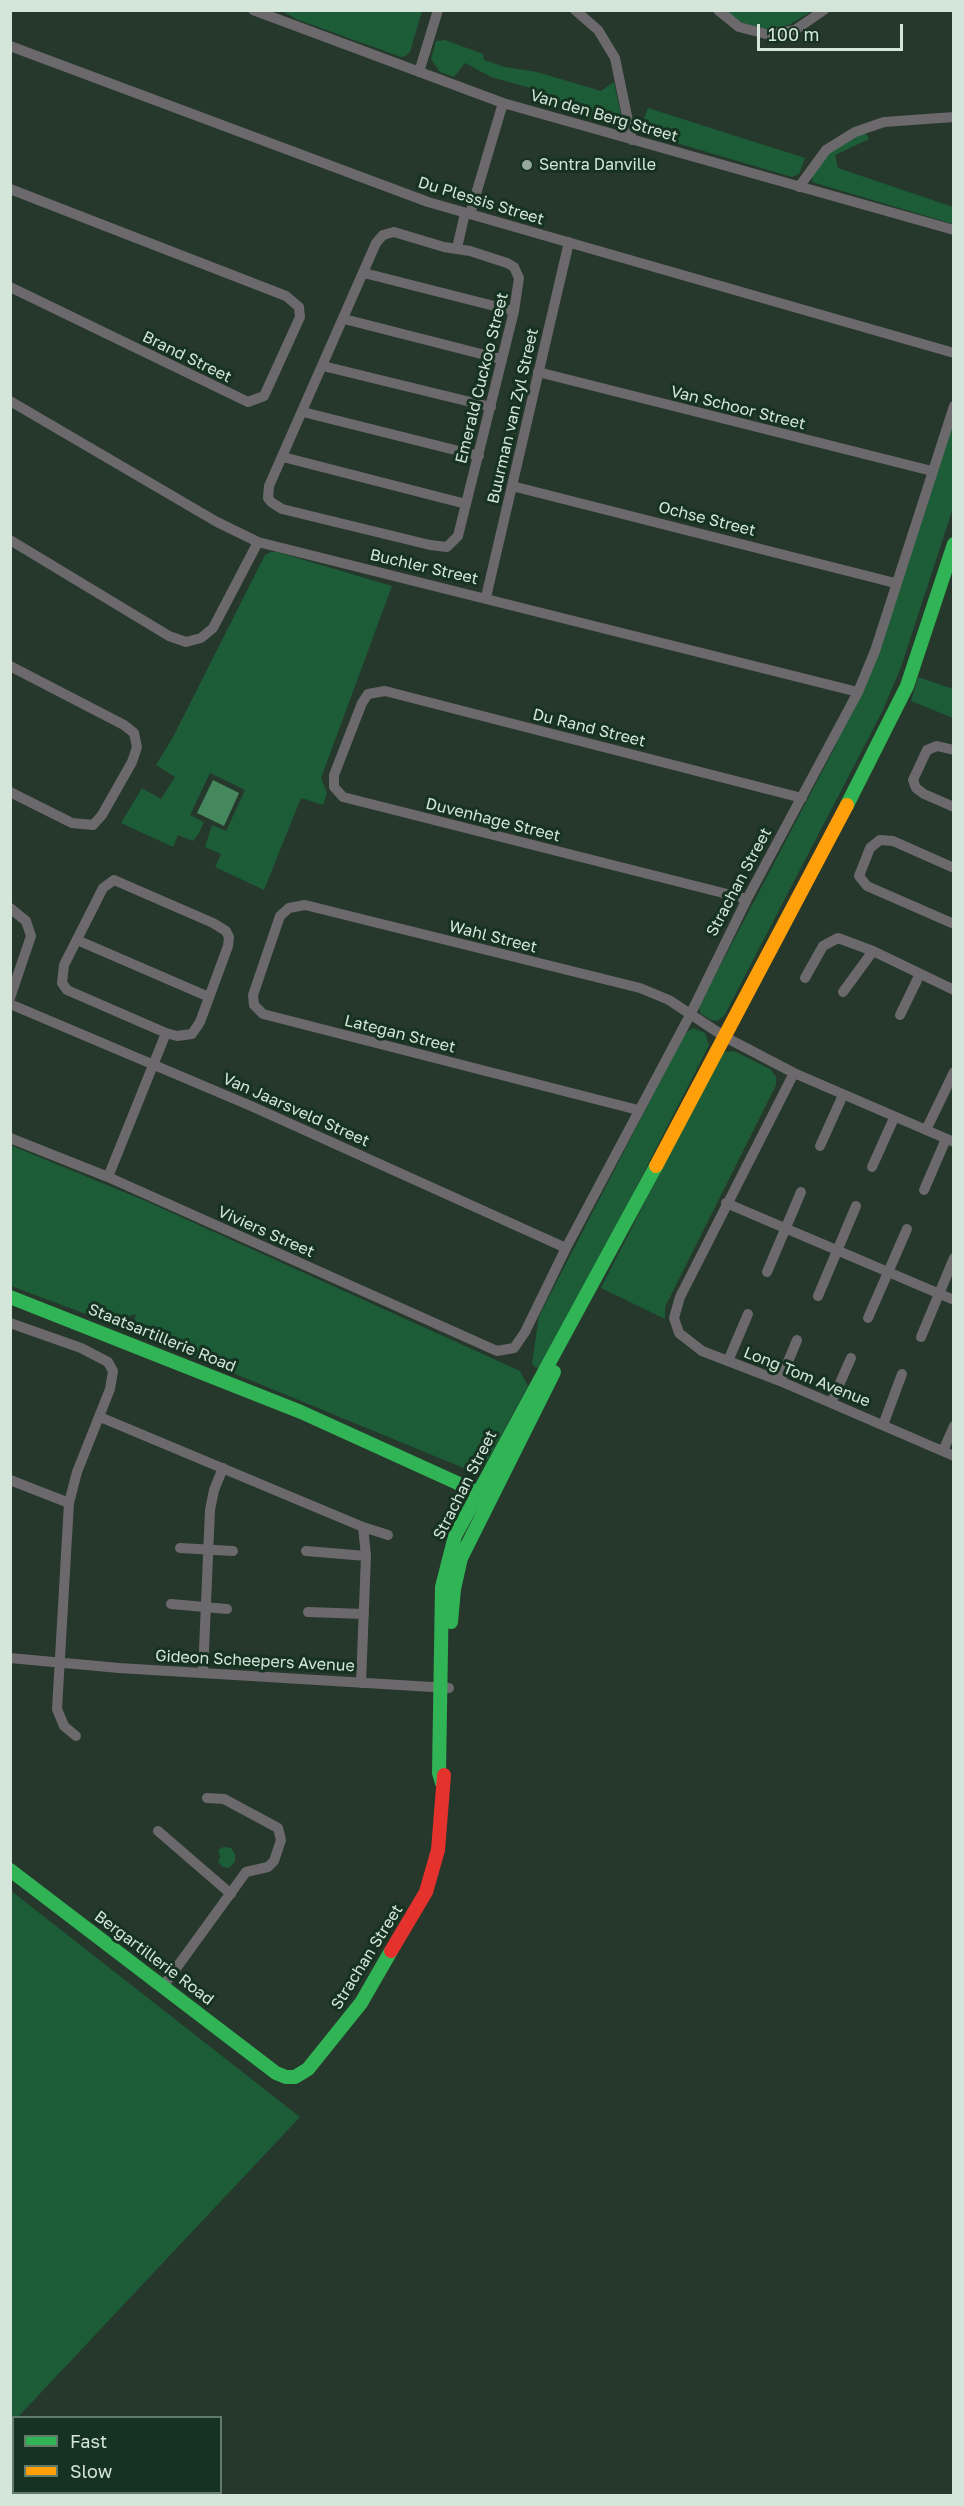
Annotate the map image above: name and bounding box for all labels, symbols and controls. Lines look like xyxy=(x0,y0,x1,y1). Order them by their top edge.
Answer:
scale bar xyxy=(760,12,906,50)
text: 100 m xyxy=(768,23,819,45)
street label: Van den Berg Street xyxy=(528,86,680,146)
place label: Sentra Danville xyxy=(539,155,656,175)
marker: Sentra Danville xyxy=(520,158,534,172)
street label: Du Plessis Street xyxy=(416,173,546,229)
street label: Emerald Cuckoo Street xyxy=(451,290,513,466)
street label: Buurman van Zyl Street xyxy=(483,326,543,506)
street label: Brand Street xyxy=(139,327,235,387)
street label: Van Schoor Street xyxy=(669,382,807,434)
street label: Ochse Street xyxy=(656,498,758,540)
street label: Buchler Street xyxy=(368,545,480,589)
street label: Du Rand Street xyxy=(531,705,647,751)
street label: Duvenhage Street xyxy=(424,794,562,846)
street label: Strachan Street xyxy=(702,824,776,940)
street label: Wahl Street xyxy=(447,917,539,957)
street label: Lategan Street xyxy=(342,1011,458,1057)
street label: Van Jaarsveld Street xyxy=(220,1069,372,1151)
street label: Viviers Street xyxy=(215,1202,317,1262)
street label: Staatsartillerie Road xyxy=(85,1300,239,1376)
street label: Long Tom Avenue xyxy=(741,1343,873,1411)
street label: Strachan Street xyxy=(429,1427,501,1543)
street label: Gideon Scheepers Avenue xyxy=(155,1646,355,1676)
street label: Strachan Street xyxy=(327,1901,407,2013)
street label: Bergartillerie Road xyxy=(90,1907,218,2009)
legend xyxy=(12,2416,222,2494)
text: Fast xyxy=(70,2430,107,2452)
text: Slow xyxy=(70,2460,112,2482)

